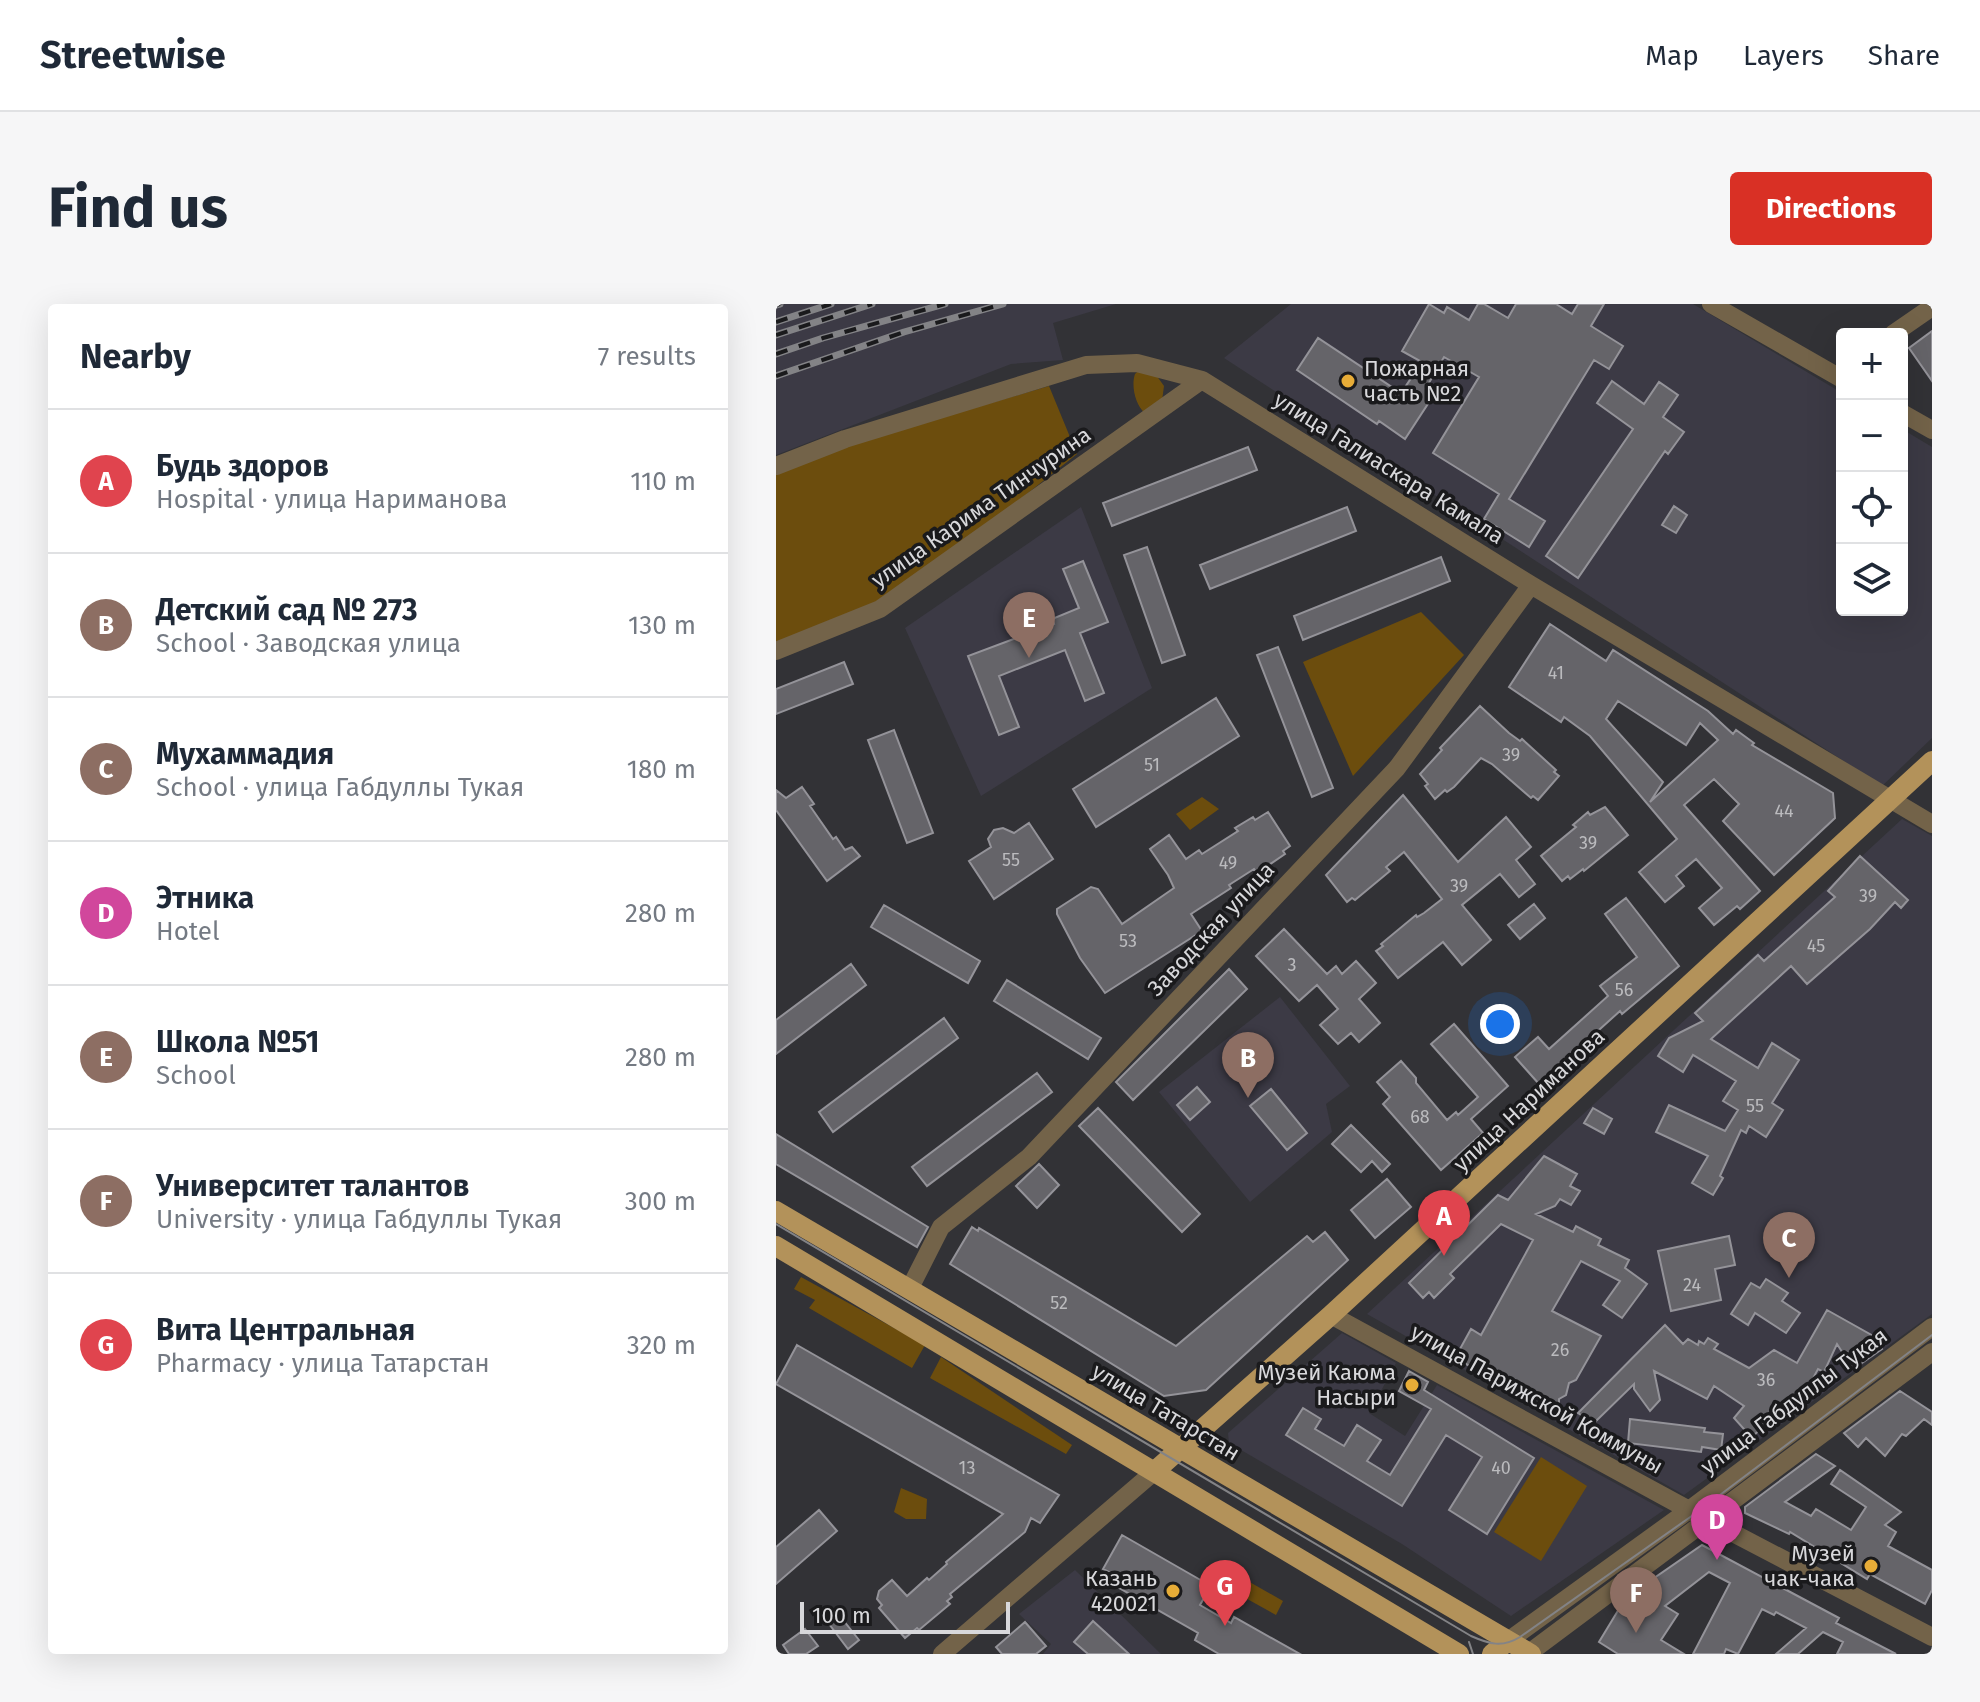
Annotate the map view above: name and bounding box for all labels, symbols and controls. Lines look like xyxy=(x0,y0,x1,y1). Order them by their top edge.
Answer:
text: Streetwise xyxy=(40,32,226,78)
text: Map xyxy=(1645,39,1699,72)
text: Layers xyxy=(1743,39,1824,72)
text: Share xyxy=(1868,39,1940,72)
button: Directions xyxy=(1730,172,1932,245)
text: Find us xyxy=(48,175,228,242)
map controls xyxy=(1836,328,1908,616)
button: + xyxy=(1836,328,1908,400)
text: Nearby xyxy=(80,336,191,377)
text: 7 results xyxy=(598,341,696,372)
place label: Пожарная часть №2 xyxy=(1364,355,1469,407)
marker: Пожарная часть №2 xyxy=(1339,372,1357,390)
street label: улица Галиаскара Камала xyxy=(1269,386,1509,550)
button: − xyxy=(1836,400,1908,472)
street label: улица Карима Тинчурина xyxy=(866,421,1096,593)
text: Будь здоров xyxy=(156,448,329,484)
text: A xyxy=(98,466,114,497)
text: 110 m xyxy=(630,466,696,497)
button: locate xyxy=(1836,472,1908,544)
text: Hospital · улица Нариманова xyxy=(156,484,507,515)
button: layers xyxy=(1836,544,1908,616)
text: Детский сад № 273 xyxy=(156,592,418,628)
pin: E xyxy=(1003,592,1055,658)
text: B xyxy=(98,610,114,641)
text: 130 m xyxy=(628,610,696,641)
text: School · Заводская улица xyxy=(156,628,461,659)
house number: 41 xyxy=(1548,662,1564,684)
text: Мухаммадия xyxy=(156,736,334,772)
house number: 39 xyxy=(1502,744,1520,766)
text: C xyxy=(99,754,113,785)
text: 180 m xyxy=(627,754,696,785)
house number: 51 xyxy=(1144,754,1160,776)
text: School · улица Габдуллы Тукая xyxy=(156,772,524,803)
house number: 44 xyxy=(1774,800,1794,822)
house number: 39 xyxy=(1579,832,1597,854)
house number: 55 xyxy=(1002,849,1020,871)
house number: 49 xyxy=(1219,852,1237,874)
street label: Заводская улица xyxy=(1142,856,1280,1002)
house number: 39 xyxy=(1450,875,1468,897)
text: Этника xyxy=(156,880,254,916)
house number: 39 xyxy=(1859,885,1877,907)
text: D xyxy=(98,898,114,929)
text: 280 m xyxy=(625,898,696,929)
text: Hotel xyxy=(156,916,220,947)
house number: 53 xyxy=(1119,930,1137,952)
house number: 45 xyxy=(1807,935,1825,957)
house number: 3 xyxy=(1288,954,1296,976)
house number: 56 xyxy=(1615,979,1633,1001)
your location xyxy=(1480,1004,1520,1044)
street label: улица Нариманова xyxy=(1448,1023,1610,1177)
text: Школа №51 xyxy=(156,1024,319,1060)
pin: B xyxy=(1222,1032,1274,1098)
text: E xyxy=(99,1042,113,1073)
text: 280 m xyxy=(625,1042,696,1073)
text: School xyxy=(156,1060,236,1091)
house number: 55 xyxy=(1746,1095,1764,1117)
house number: 68 xyxy=(1410,1106,1430,1128)
text: Университет талантов xyxy=(156,1168,469,1204)
text: F xyxy=(100,1186,112,1217)
text: 300 m xyxy=(625,1186,696,1217)
pin: A xyxy=(1418,1190,1470,1256)
text: University · улица Габдуллы Тукая xyxy=(156,1204,562,1235)
pin: C xyxy=(1763,1212,1815,1278)
house number: 24 xyxy=(1683,1274,1701,1296)
house number: 52 xyxy=(1050,1292,1068,1314)
text: Вита Центральная xyxy=(156,1312,415,1348)
street label: улица Парижской Коммуны xyxy=(1406,1318,1668,1480)
street label: улица Габдуллы Тукая xyxy=(1695,1322,1893,1480)
text: G xyxy=(98,1330,114,1361)
text: 320 m xyxy=(627,1330,696,1361)
house number: 26 xyxy=(1551,1339,1569,1361)
text: Pharmacy · улица Татарстан xyxy=(156,1348,490,1379)
street label: улица Татарстан xyxy=(1087,1357,1245,1467)
place label: Музей Каюма Насыри xyxy=(1258,1359,1396,1411)
house number: 36 xyxy=(1757,1369,1775,1391)
marker: Музей Каюма Насыри xyxy=(1403,1376,1421,1394)
house number: 13 xyxy=(959,1457,975,1479)
house number: 40 xyxy=(1491,1457,1511,1479)
pin: D xyxy=(1691,1494,1743,1560)
place label: Музей чак-чака xyxy=(1764,1540,1855,1592)
marker: Музей чак-чака xyxy=(1862,1557,1880,1575)
pin: G xyxy=(1199,1560,1251,1626)
place label: Казань 420021 xyxy=(1085,1565,1157,1617)
pin: F xyxy=(1610,1567,1662,1633)
marker: Казань 420021 xyxy=(1164,1582,1182,1600)
scale bar xyxy=(800,1598,1010,1634)
text: 100 m xyxy=(812,1602,871,1629)

